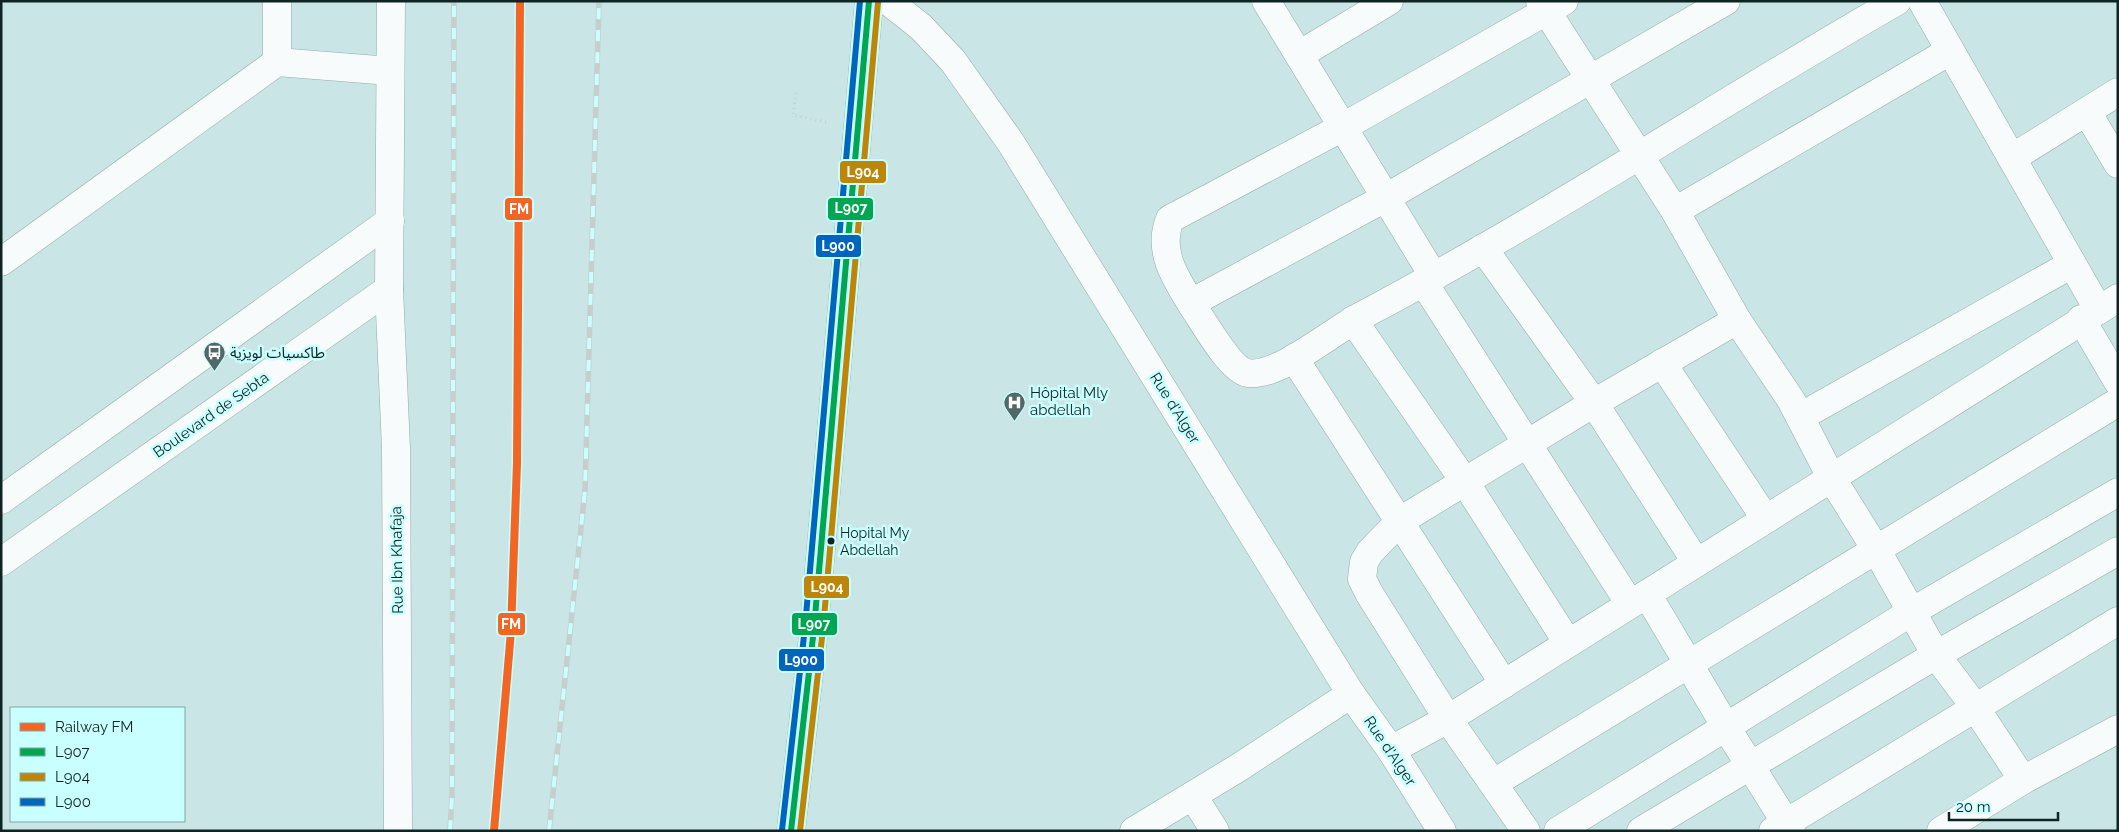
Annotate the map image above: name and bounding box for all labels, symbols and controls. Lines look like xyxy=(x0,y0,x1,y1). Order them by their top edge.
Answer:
line badge: L904 xyxy=(839,160,887,184)
text: L904 xyxy=(846,164,880,180)
line badge: FM xyxy=(504,197,533,221)
line badge: L907 xyxy=(827,197,874,221)
text: L907 xyxy=(835,200,868,216)
text: FM xyxy=(509,201,529,217)
line badge: L900 xyxy=(815,234,862,258)
text: L900 xyxy=(821,238,855,254)
bus stop icon: طاكسيات لويزية xyxy=(202,341,226,372)
place label: طاكسيات لويزية xyxy=(230,344,325,362)
street label: Boulevard de Sebta xyxy=(150,368,272,462)
street label: Rue d'Alger xyxy=(1146,369,1204,447)
place label: Hôpital Mly abdellah xyxy=(1030,384,1108,419)
hospital icon: Hôpital Mly abdellah xyxy=(1002,390,1026,421)
street label: Rue Ibn Khafaja xyxy=(387,506,407,614)
place label: Hopital My Abdellah xyxy=(840,525,910,558)
marker: Hopital My Abdellah xyxy=(826,536,836,546)
line badge: L904 xyxy=(803,575,850,599)
text: L904 xyxy=(810,579,844,595)
line badge: FM xyxy=(497,612,526,636)
line badge: L907 xyxy=(791,612,838,636)
text: FM xyxy=(501,616,521,632)
text: L907 xyxy=(798,616,831,632)
line badge: L900 xyxy=(778,648,825,672)
text: L900 xyxy=(784,652,818,668)
legend xyxy=(10,707,185,822)
street label: Rue d'Alger xyxy=(1360,713,1420,790)
text: Railway FM xyxy=(55,718,133,736)
text: L907 xyxy=(55,743,90,761)
text: L904 xyxy=(55,768,90,786)
scale bar xyxy=(1949,790,2058,822)
text: L900 xyxy=(55,793,91,811)
text: 20 m xyxy=(1956,798,1991,816)

